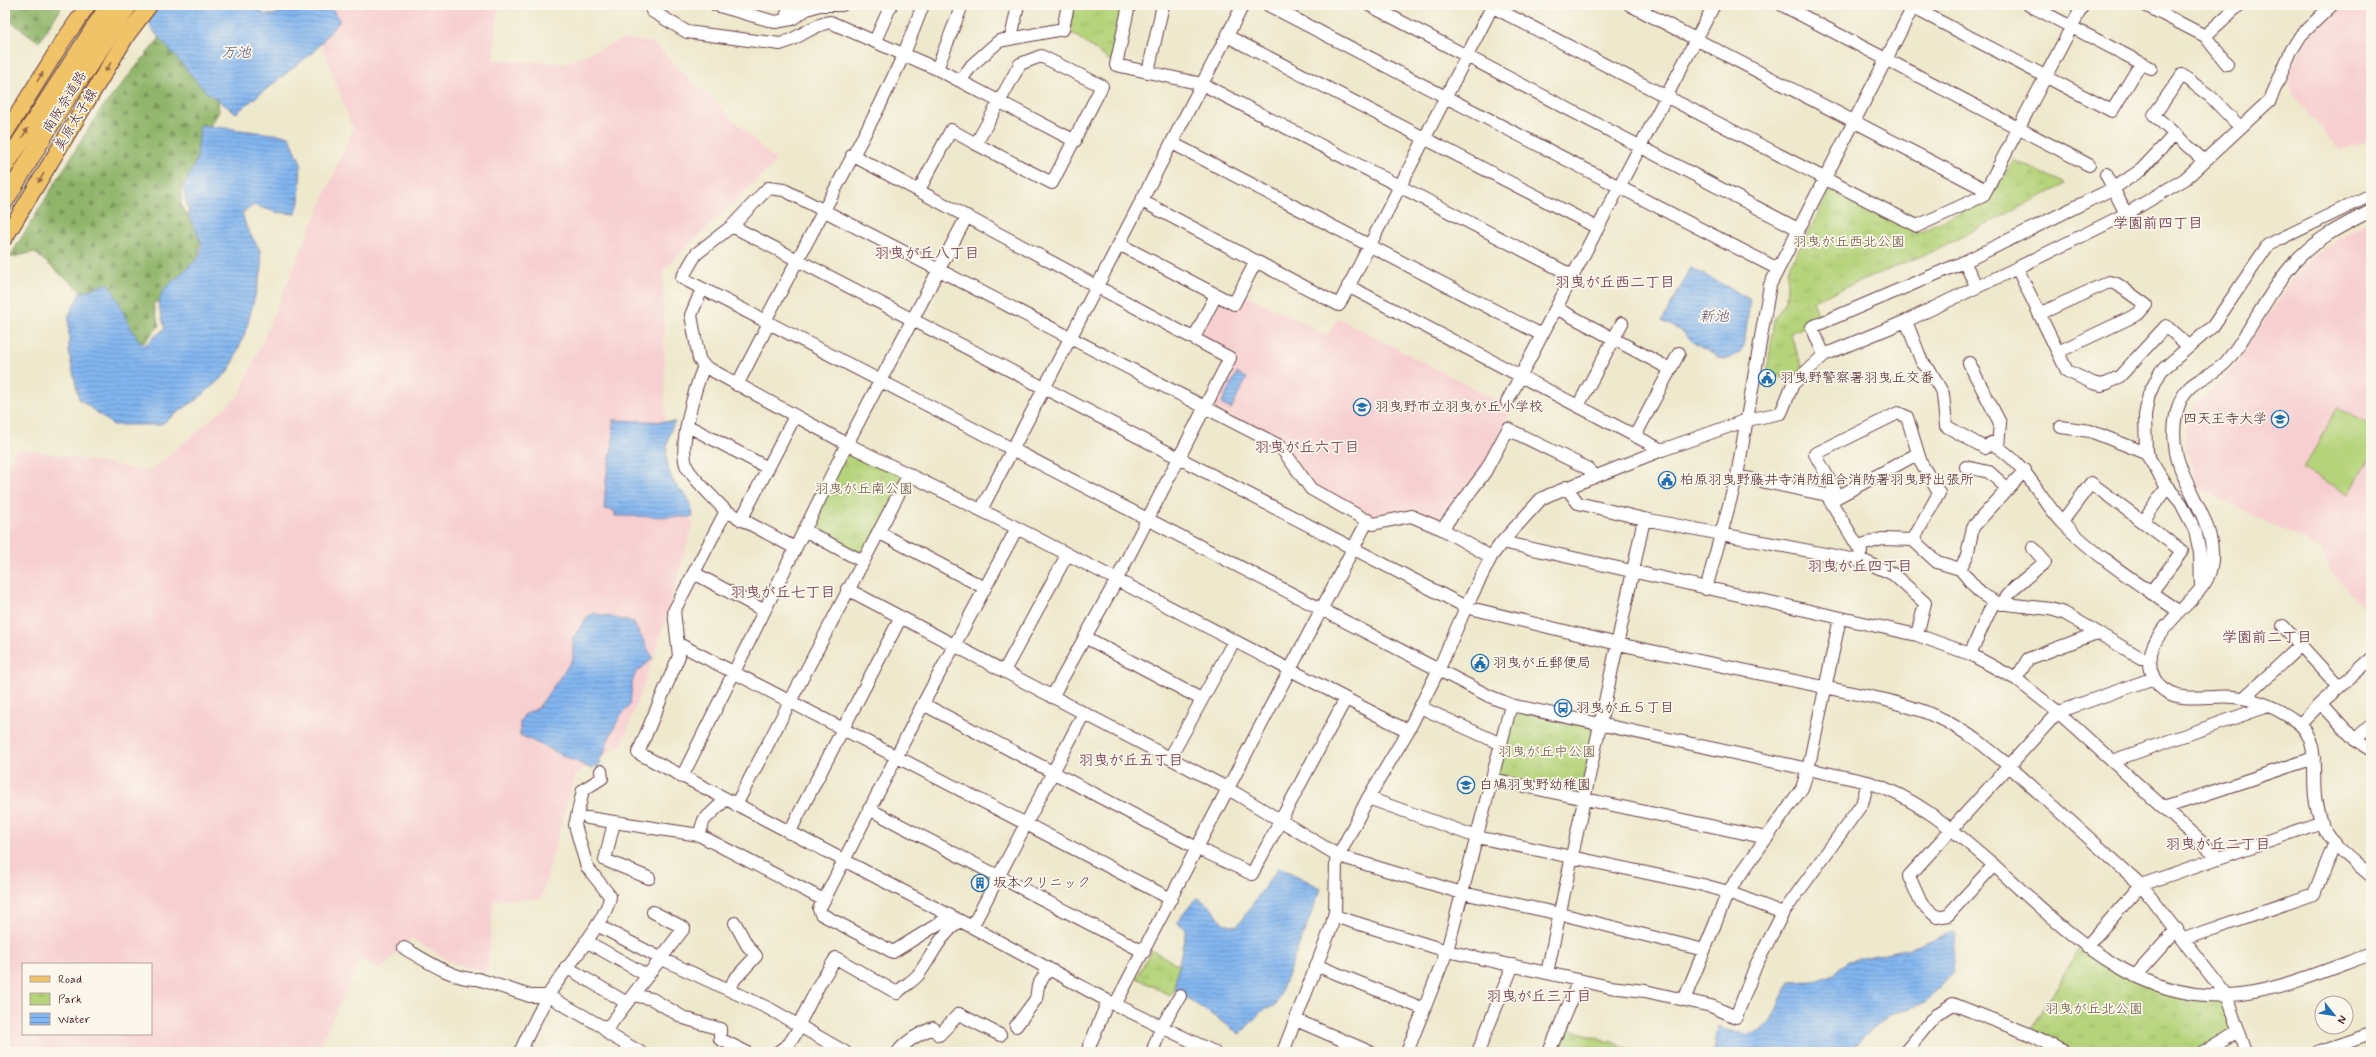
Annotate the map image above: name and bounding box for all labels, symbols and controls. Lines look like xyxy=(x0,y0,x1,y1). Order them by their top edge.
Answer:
water label: 万池 xyxy=(221,43,252,63)
one-way arrow xyxy=(104,62,112,72)
street label: 南阪奈道路 xyxy=(39,68,91,136)
one-way arrow xyxy=(37,71,44,83)
street label: 美原太子線 xyxy=(50,85,102,155)
one-way arrow xyxy=(22,127,29,139)
one-way arrow xyxy=(37,172,44,184)
district label: 学園前四丁目 xyxy=(2113,214,2203,234)
park label: 羽曳が丘西北公園 xyxy=(1793,233,1905,251)
district label: 羽曳が丘八丁目 xyxy=(874,244,980,264)
district label: 羽曳が丘西二丁目 xyxy=(1555,273,1675,293)
water label: 新池 xyxy=(1699,307,1730,327)
public building icon: 羽曳野警察署羽曳丘交番 xyxy=(1757,368,1777,388)
place label: 羽曳野警察署羽曳丘交番 xyxy=(1780,369,1934,387)
school or university icon: 羽曳野市立羽曳が丘小学校 xyxy=(1352,397,1372,417)
place label: 羽曳野市立羽曳が丘小学校 xyxy=(1375,398,1543,416)
school or university icon: 四天王寺大学 xyxy=(2270,409,2290,429)
place label: 四天王寺大学 xyxy=(2183,410,2267,428)
district label: 羽曳が丘六丁目 xyxy=(1254,438,1360,458)
public building icon: 柏原羽曳野藤井寺消防組合消防署羽曳野出張所 xyxy=(1657,470,1677,490)
place label: 柏原羽曳野藤井寺消防組合消防署羽曳野出張所 xyxy=(1680,471,1974,489)
park label: 羽曳が丘南公園 xyxy=(815,480,913,498)
district label: 羽曳が丘四丁目 xyxy=(1807,557,1913,577)
district label: 羽曳が丘七丁目 xyxy=(730,583,836,603)
district label: 学園前二丁目 xyxy=(2222,628,2312,648)
public building icon: 羽曳が丘郵便局 xyxy=(1470,653,1490,673)
place label: 羽曳が丘郵便局 xyxy=(1493,654,1591,672)
bus stop icon: 羽曳が丘５丁目 xyxy=(1553,698,1573,718)
place label: 羽曳が丘５丁目 xyxy=(1576,699,1674,717)
park label: 羽曳が丘中公園 xyxy=(1498,743,1596,761)
district label: 羽曳が丘五丁目 xyxy=(1078,751,1184,771)
school or university icon: 白鳩羽曳野幼稚園 xyxy=(1456,775,1476,795)
place label: 白鳩羽曳野幼稚園 xyxy=(1479,776,1591,794)
district label: 羽曳が丘二丁目 xyxy=(2165,835,2271,855)
building icon: 坂本クリニック xyxy=(970,873,990,893)
place label: 坂本クリニック xyxy=(993,874,1091,892)
legend xyxy=(22,963,152,1035)
text: Road xyxy=(58,972,82,988)
district label: 羽曳が丘三丁目 xyxy=(1486,987,1592,1007)
text: Park xyxy=(58,992,82,1008)
north arrow xyxy=(2314,995,2354,1035)
park label: 羽曳が丘北公園 xyxy=(2045,1000,2143,1018)
text: Water xyxy=(58,1012,90,1028)
text: N xyxy=(2334,1013,2350,1026)

